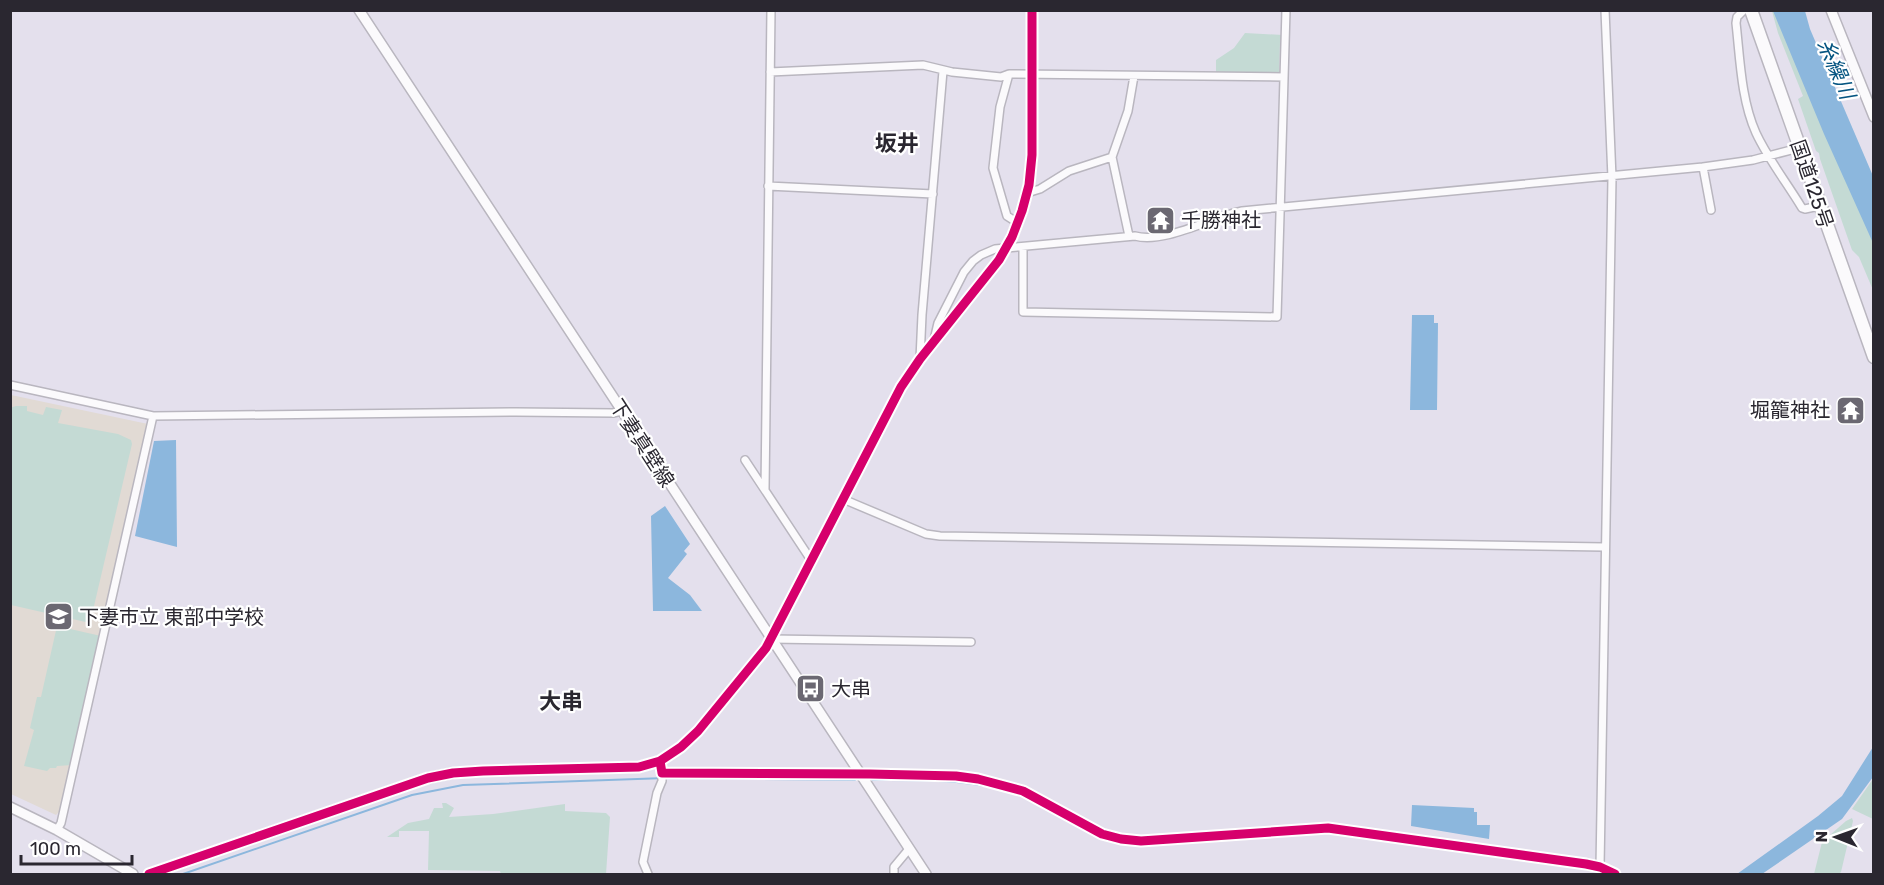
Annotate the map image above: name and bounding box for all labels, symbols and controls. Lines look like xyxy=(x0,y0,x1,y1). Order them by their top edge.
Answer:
water label: 糸繰川 xyxy=(1813,35,1861,105)
district label: 坂井 xyxy=(875,130,919,157)
street label: 国道125号 xyxy=(1786,137,1838,231)
temple icon: 千勝神社 xyxy=(1144,204,1176,236)
place label: 千勝神社 xyxy=(1181,208,1261,232)
temple icon: 堀籠神社 xyxy=(1835,394,1867,426)
street label: 下妻真壁線 xyxy=(605,395,679,491)
place label: 堀籠神社 xyxy=(1750,398,1830,422)
school or university icon: 下妻市立 東部中学校 xyxy=(42,601,74,633)
place label: 下妻市立 東部中学校 xyxy=(79,605,264,629)
bus stop icon: 大串 xyxy=(794,673,826,705)
place label: 大串 xyxy=(831,677,871,701)
district label: 大串 xyxy=(539,688,583,715)
north arrow xyxy=(1806,807,1866,867)
scale bar xyxy=(21,828,132,866)
text: N xyxy=(1812,831,1831,843)
text: 100 m xyxy=(30,838,81,860)

